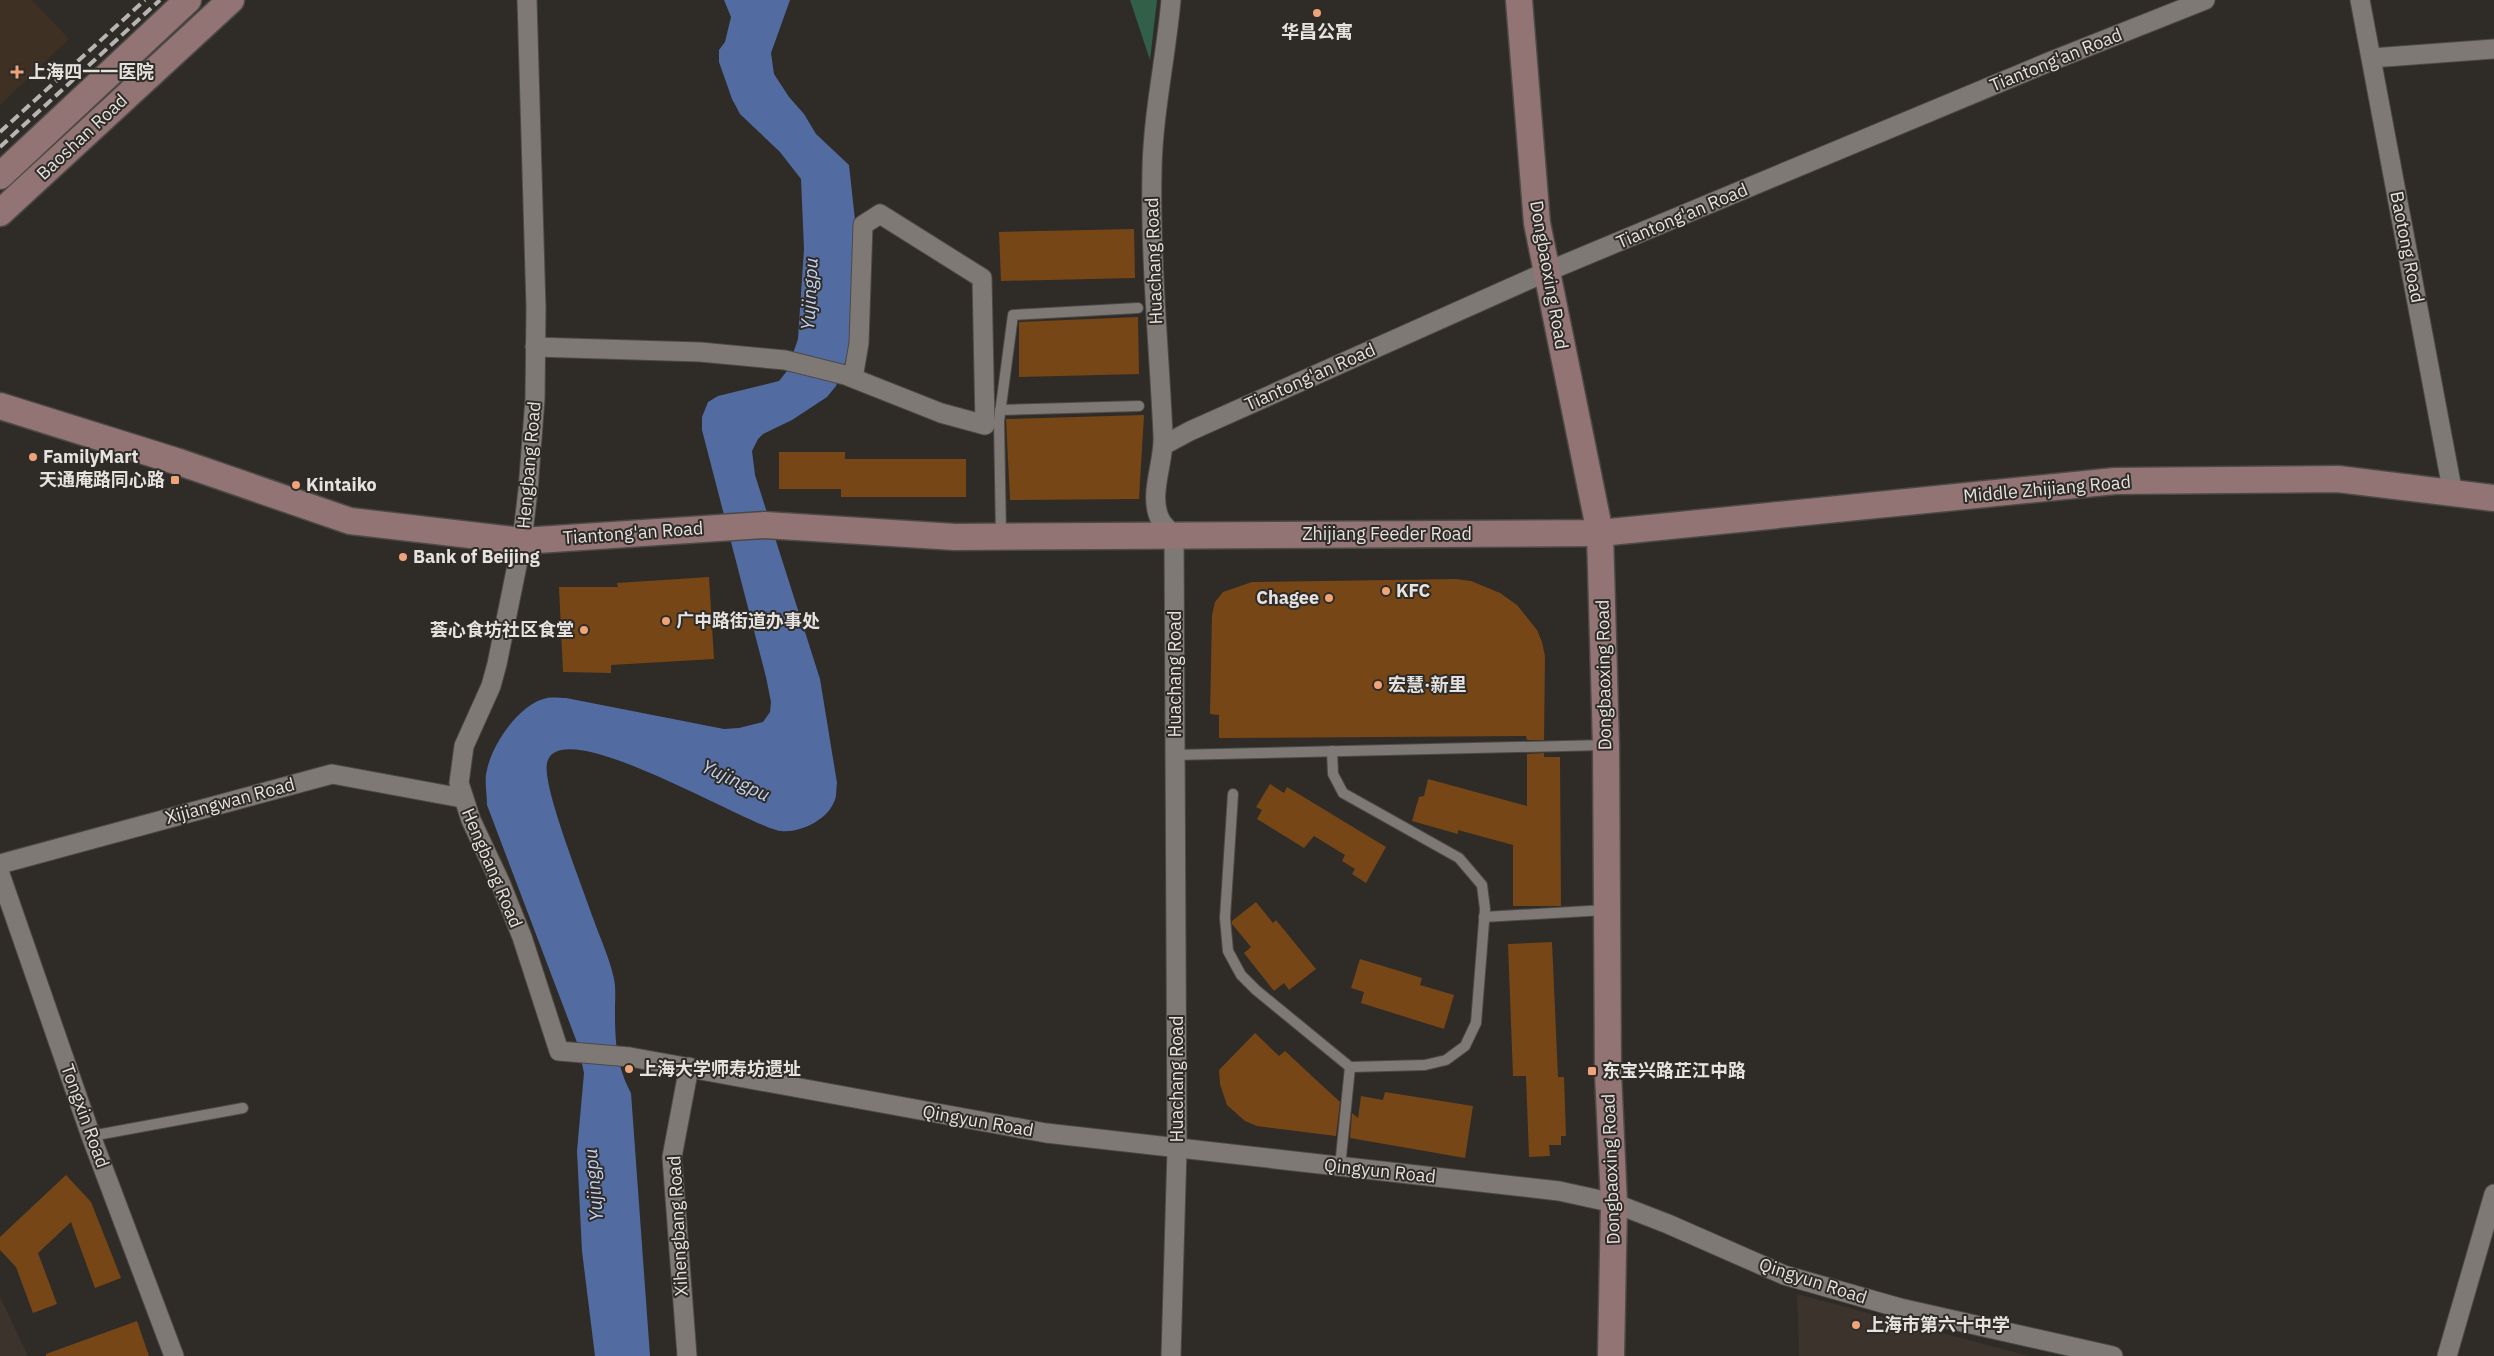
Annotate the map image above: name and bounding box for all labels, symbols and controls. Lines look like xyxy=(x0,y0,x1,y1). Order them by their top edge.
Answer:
marker: 华昌公寓 xyxy=(1311,7,1323,19)
place label: 华昌公寓 xyxy=(1281,20,1353,43)
street label: Tiantong'an Road xyxy=(1986,23,2125,97)
place label: 上海四一一医院 xyxy=(28,60,154,83)
marker: 上海四一一医院 xyxy=(10,65,24,79)
street label: Baoshan Road xyxy=(31,89,132,185)
street label: Tiantong'an Road xyxy=(1613,177,1751,254)
street label: Baotong Road xyxy=(2385,189,2430,305)
street label: Huachang Road xyxy=(1140,197,1167,325)
street label: Dongbaoxing Road xyxy=(1525,199,1574,351)
water label: Yujingpu xyxy=(795,257,823,331)
street label: Tiantong'an Road xyxy=(1241,337,1379,416)
street label: Hengbang Road xyxy=(511,400,546,530)
place label: FamilyMart xyxy=(43,445,139,468)
marker: FamilyMart xyxy=(27,451,39,463)
place label: 天通庵路同心路 xyxy=(39,468,165,491)
street label: Middle Zhijiang Road xyxy=(1962,470,2132,507)
place label: Kintaiko xyxy=(306,473,377,496)
marker: 天通庵路同心路 xyxy=(169,474,181,486)
marker: Kintaiko xyxy=(290,479,302,491)
street label: Tiantong'an Road xyxy=(562,516,704,549)
street label: Zhijiang Feeder Road xyxy=(1302,522,1472,545)
place label: Bank of Beijing xyxy=(413,545,540,568)
marker: Bank of Beijing xyxy=(397,551,409,563)
place label: KFC xyxy=(1396,579,1431,602)
marker: KFC xyxy=(1380,585,1392,597)
place label: Chagee xyxy=(1256,586,1319,609)
marker: Chagee xyxy=(1323,592,1335,604)
street label: Dongbaoxing Road xyxy=(1591,599,1616,751)
place label: 广中路街道办事处 xyxy=(676,609,820,632)
street label: Huachang Road xyxy=(1163,611,1186,737)
marker: 广中路街道办事处 xyxy=(660,615,672,627)
place label: 荟心食坊社区食堂 xyxy=(430,618,574,641)
marker: 荟心食坊社区食堂 xyxy=(578,624,590,636)
place label: 宏慧·新里 xyxy=(1388,673,1466,696)
marker: 宏慧·新里 xyxy=(1372,679,1384,691)
water label: Yujingpu xyxy=(698,754,774,806)
street label: Xijiangwan Road xyxy=(163,772,297,829)
street label: Hengbang Road xyxy=(457,805,528,931)
street label: Huachang Road xyxy=(1165,1016,1188,1142)
place label: 上海大学师寿坊遗址 xyxy=(639,1057,801,1080)
place label: 东宝兴路芷江中路 xyxy=(1602,1059,1746,1082)
street label: Tongxin Road xyxy=(56,1061,115,1171)
marker: 上海大学师寿坊遗址 xyxy=(623,1063,635,1075)
marker: 东宝兴路芷江中路 xyxy=(1586,1065,1598,1077)
street label: Dongbaoxing Road xyxy=(1596,1093,1625,1245)
street label: Qingyun Road xyxy=(921,1099,1035,1142)
water label: Yujingpu xyxy=(578,1148,608,1222)
street label: Qingyun Road xyxy=(1323,1153,1437,1188)
street label: Xihengbang Road xyxy=(662,1155,693,1297)
street label: Qingyun Road xyxy=(1756,1252,1870,1309)
place label: 上海市第六十中学 xyxy=(1866,1313,2010,1336)
marker: 上海市第六十中学 xyxy=(1850,1319,1862,1331)

